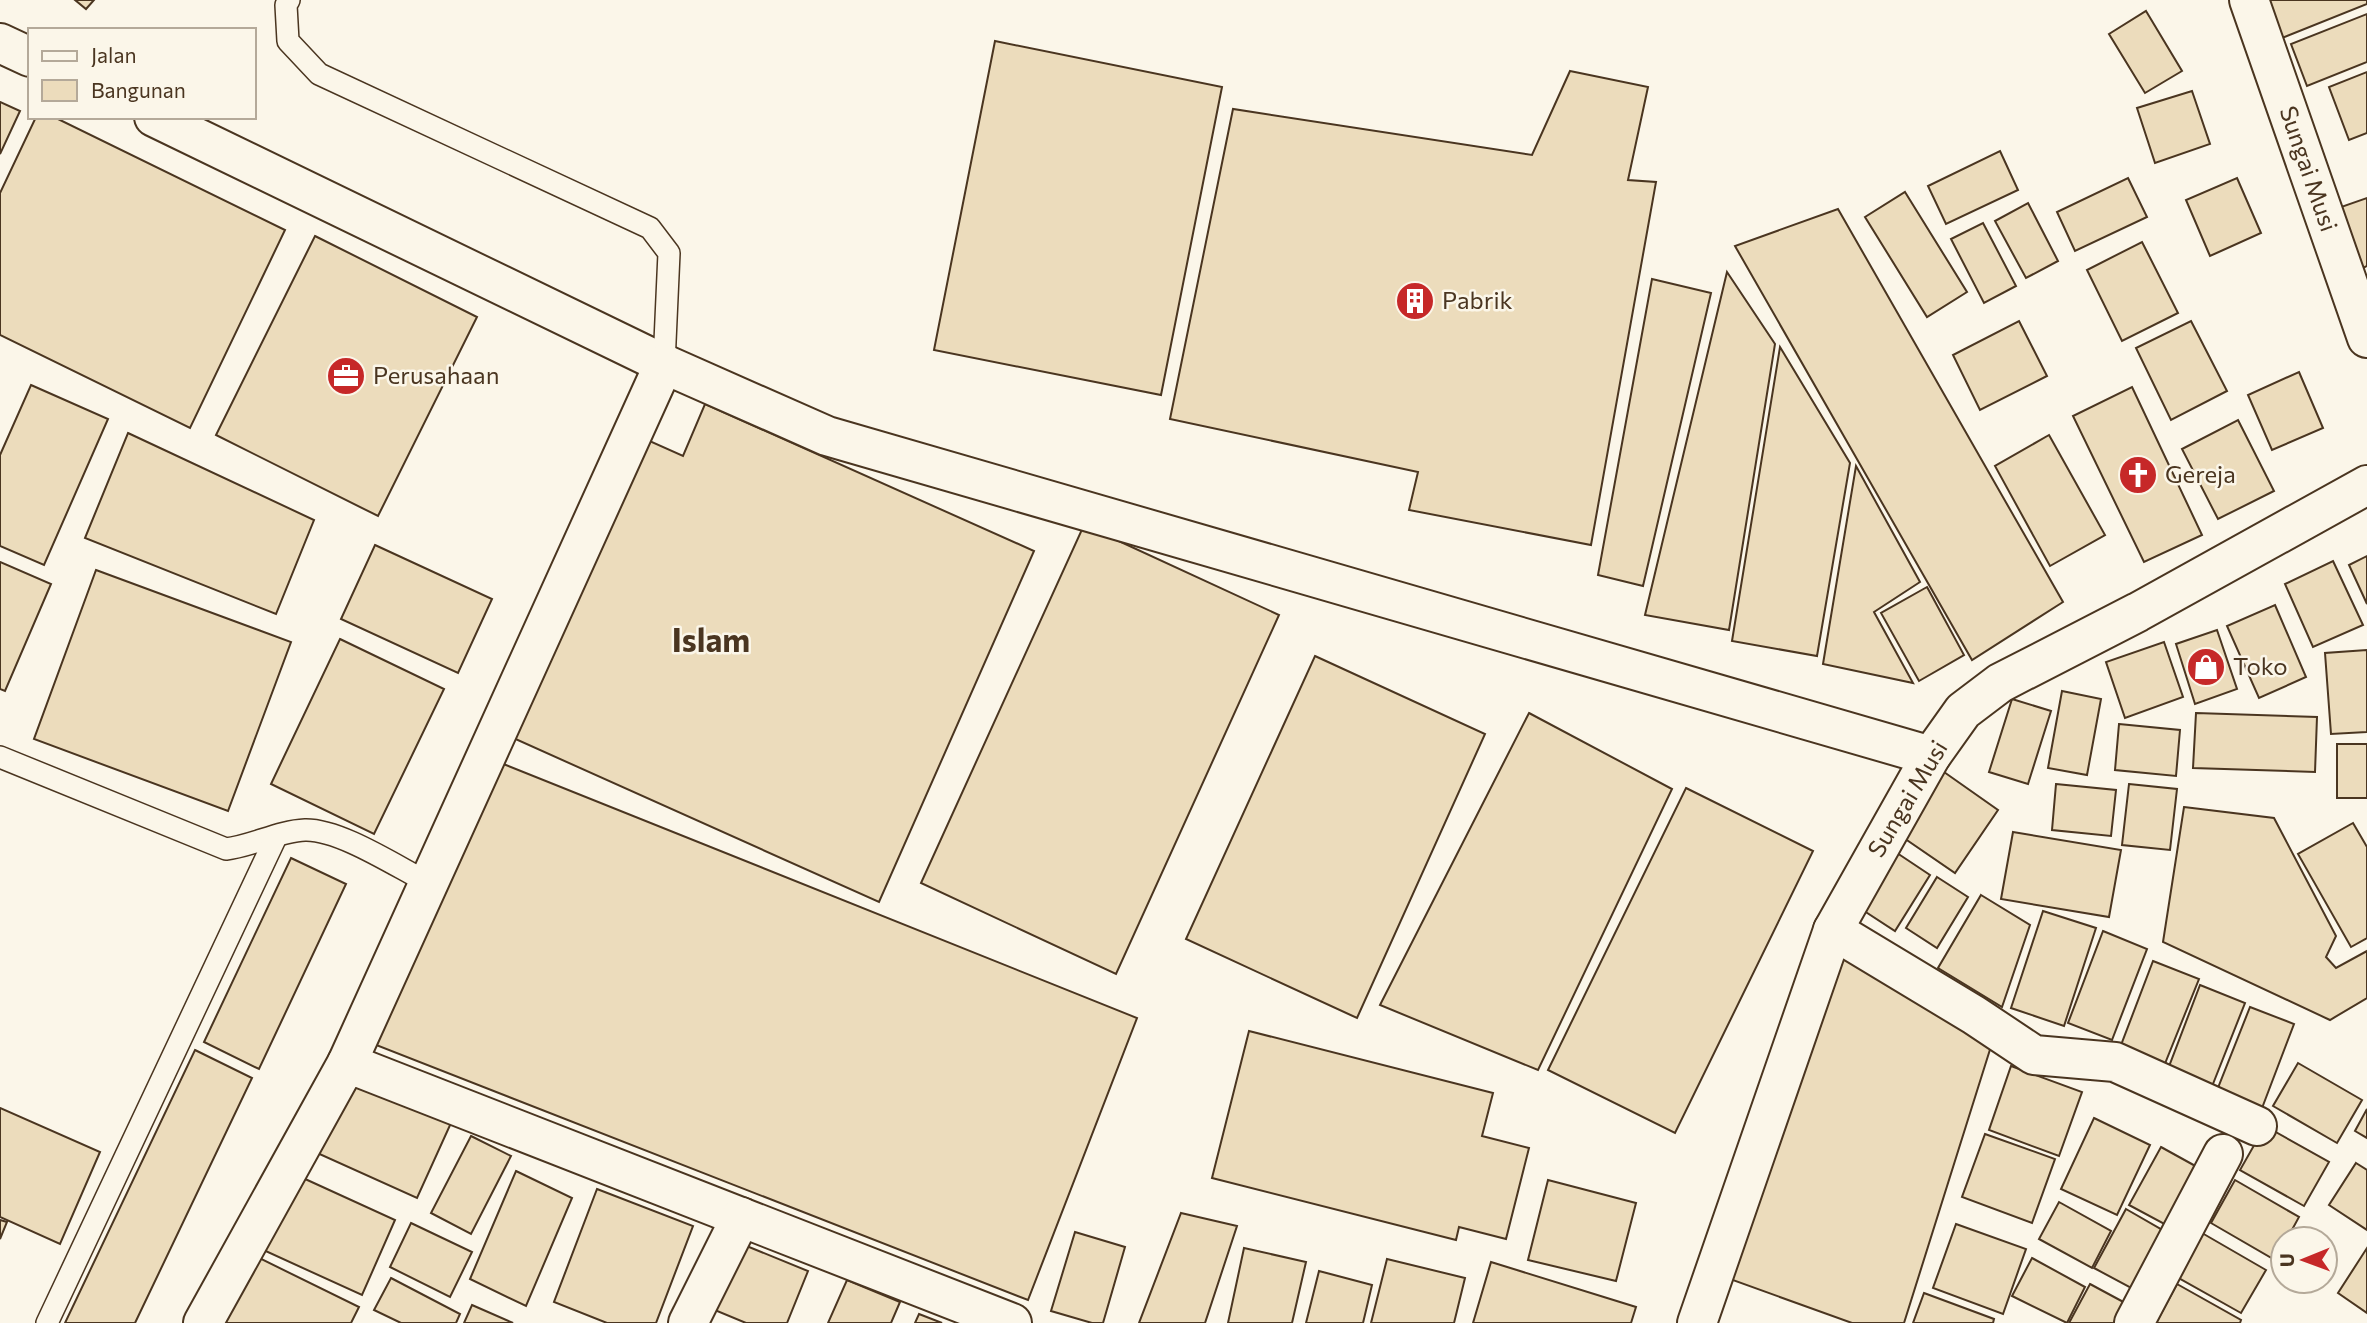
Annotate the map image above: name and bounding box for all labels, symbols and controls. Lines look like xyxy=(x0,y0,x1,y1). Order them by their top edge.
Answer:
legend xyxy=(28,28,256,119)
text: Jalan xyxy=(91,42,136,67)
text: Bangunan xyxy=(91,77,186,102)
street label: Sungai Musi xyxy=(2274,102,2344,235)
building icon: Pabrik xyxy=(1394,280,1436,322)
place label: Pabrik xyxy=(1442,285,1513,314)
office icon: Perusahaan xyxy=(325,355,367,397)
place label: Perusahaan xyxy=(373,360,499,389)
church icon: Gereja xyxy=(2117,454,2159,496)
place label: Gereja xyxy=(2165,459,2236,488)
district label: Islam xyxy=(672,619,750,659)
shop icon: Toko xyxy=(2185,646,2227,688)
place label: Toko xyxy=(2233,651,2288,680)
street label: Sungai Musi xyxy=(1861,735,1953,862)
north arrow xyxy=(2269,1225,2339,1295)
text: U xyxy=(2275,1253,2298,1267)

